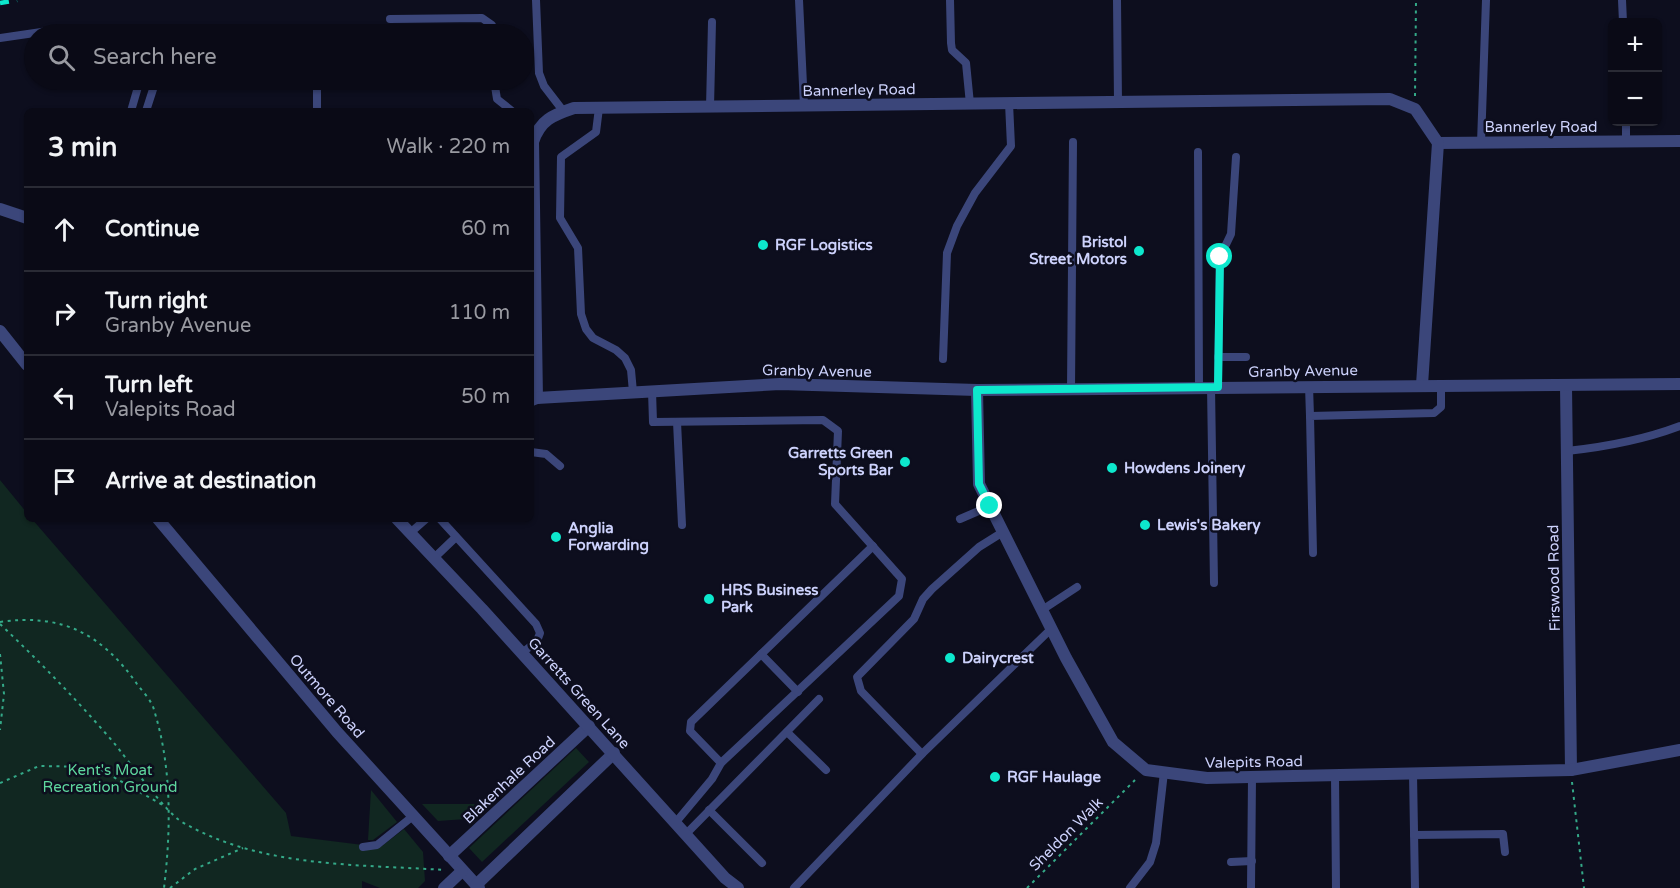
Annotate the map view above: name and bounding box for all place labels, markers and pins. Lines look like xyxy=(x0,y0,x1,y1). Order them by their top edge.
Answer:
place label: Bristol Street Motors xyxy=(1029,233,1127,268)
place label: RGF Logistics xyxy=(775,236,873,255)
marker: RGF Logistics xyxy=(756,238,770,252)
marker: Bristol Street Motors xyxy=(1132,244,1146,258)
place label: Garretts Green Sports Bar xyxy=(788,444,893,480)
marker: Garretts Green Sports Bar xyxy=(898,455,912,469)
place label: Howdens Joinery xyxy=(1124,459,1245,478)
marker: Howdens Joinery xyxy=(1105,461,1119,475)
place label: Lewis's Bakery xyxy=(1157,516,1260,535)
marker: Lewis's Bakery xyxy=(1138,518,1152,532)
place label: Anglia Forwarding xyxy=(568,519,649,555)
marker: Anglia Forwarding xyxy=(549,530,563,544)
place label: HRS Business Park xyxy=(721,581,819,616)
marker: HRS Business Park xyxy=(702,592,716,606)
place label: Dairycrest xyxy=(962,649,1034,668)
marker: Dairycrest xyxy=(943,651,957,665)
place label: RGF Haulage xyxy=(1007,768,1102,787)
marker: RGF Haulage xyxy=(988,770,1002,784)

